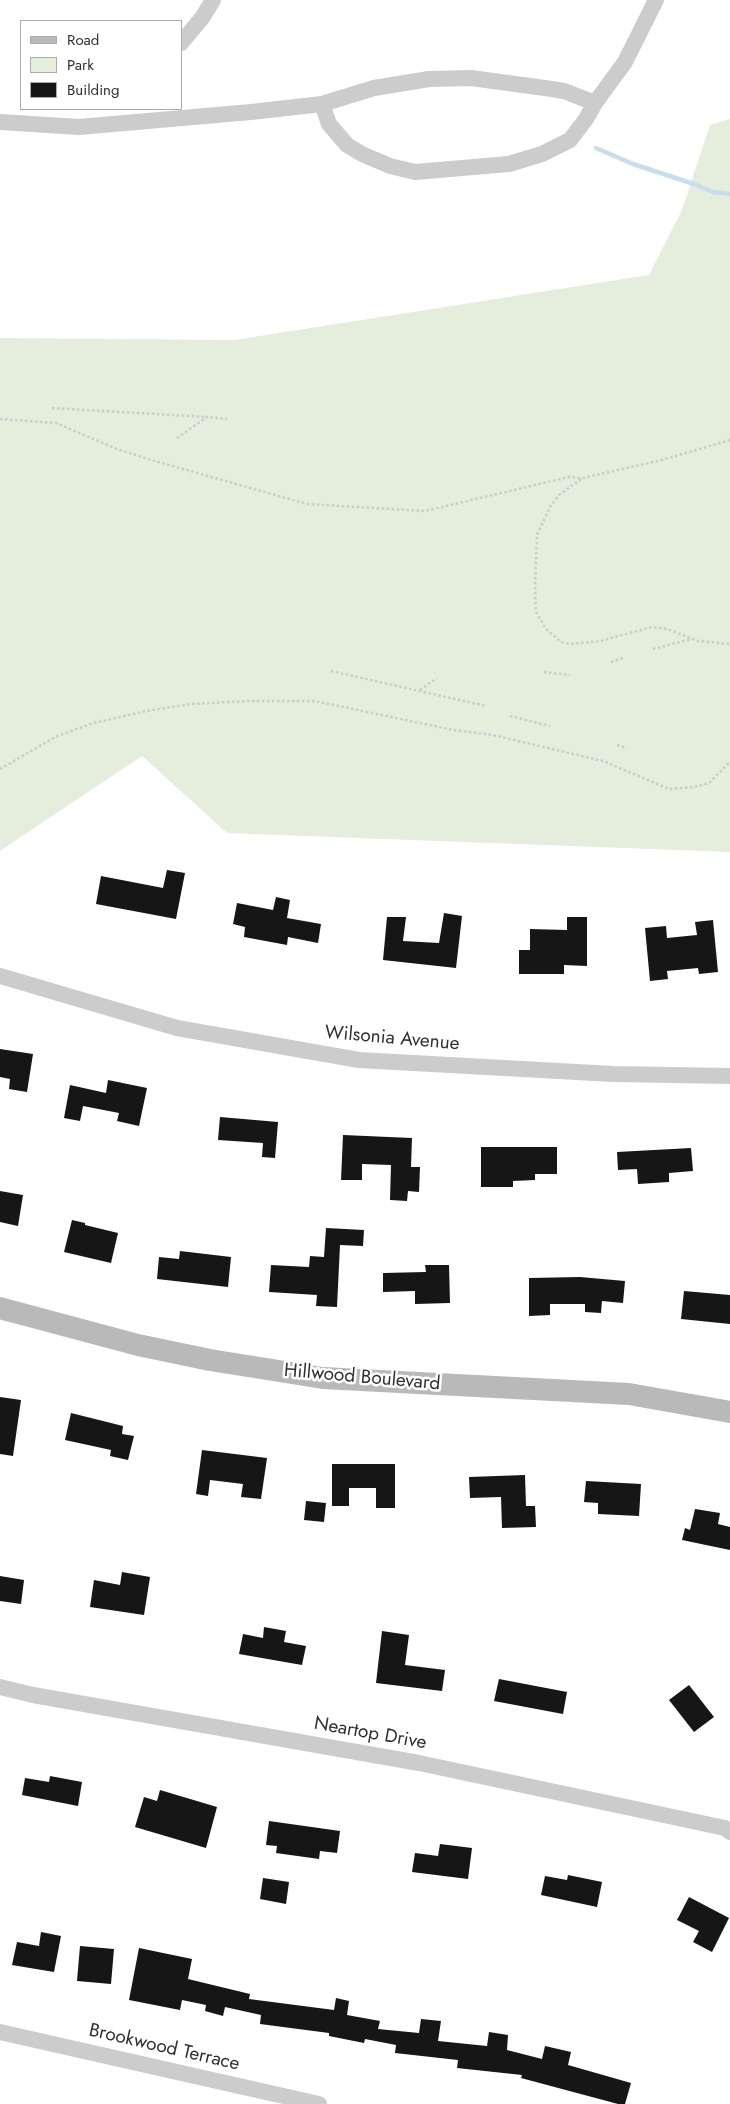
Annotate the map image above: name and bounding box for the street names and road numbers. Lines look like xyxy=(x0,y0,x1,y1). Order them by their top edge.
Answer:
street label: Wilsonia Avenue xyxy=(324,1022,460,1056)
street label: Hillwood Boulevard xyxy=(283,1360,441,1396)
street label: Neartop Drive xyxy=(312,1713,428,1755)
street label: Brookwood Terrace xyxy=(86,2020,242,2076)

